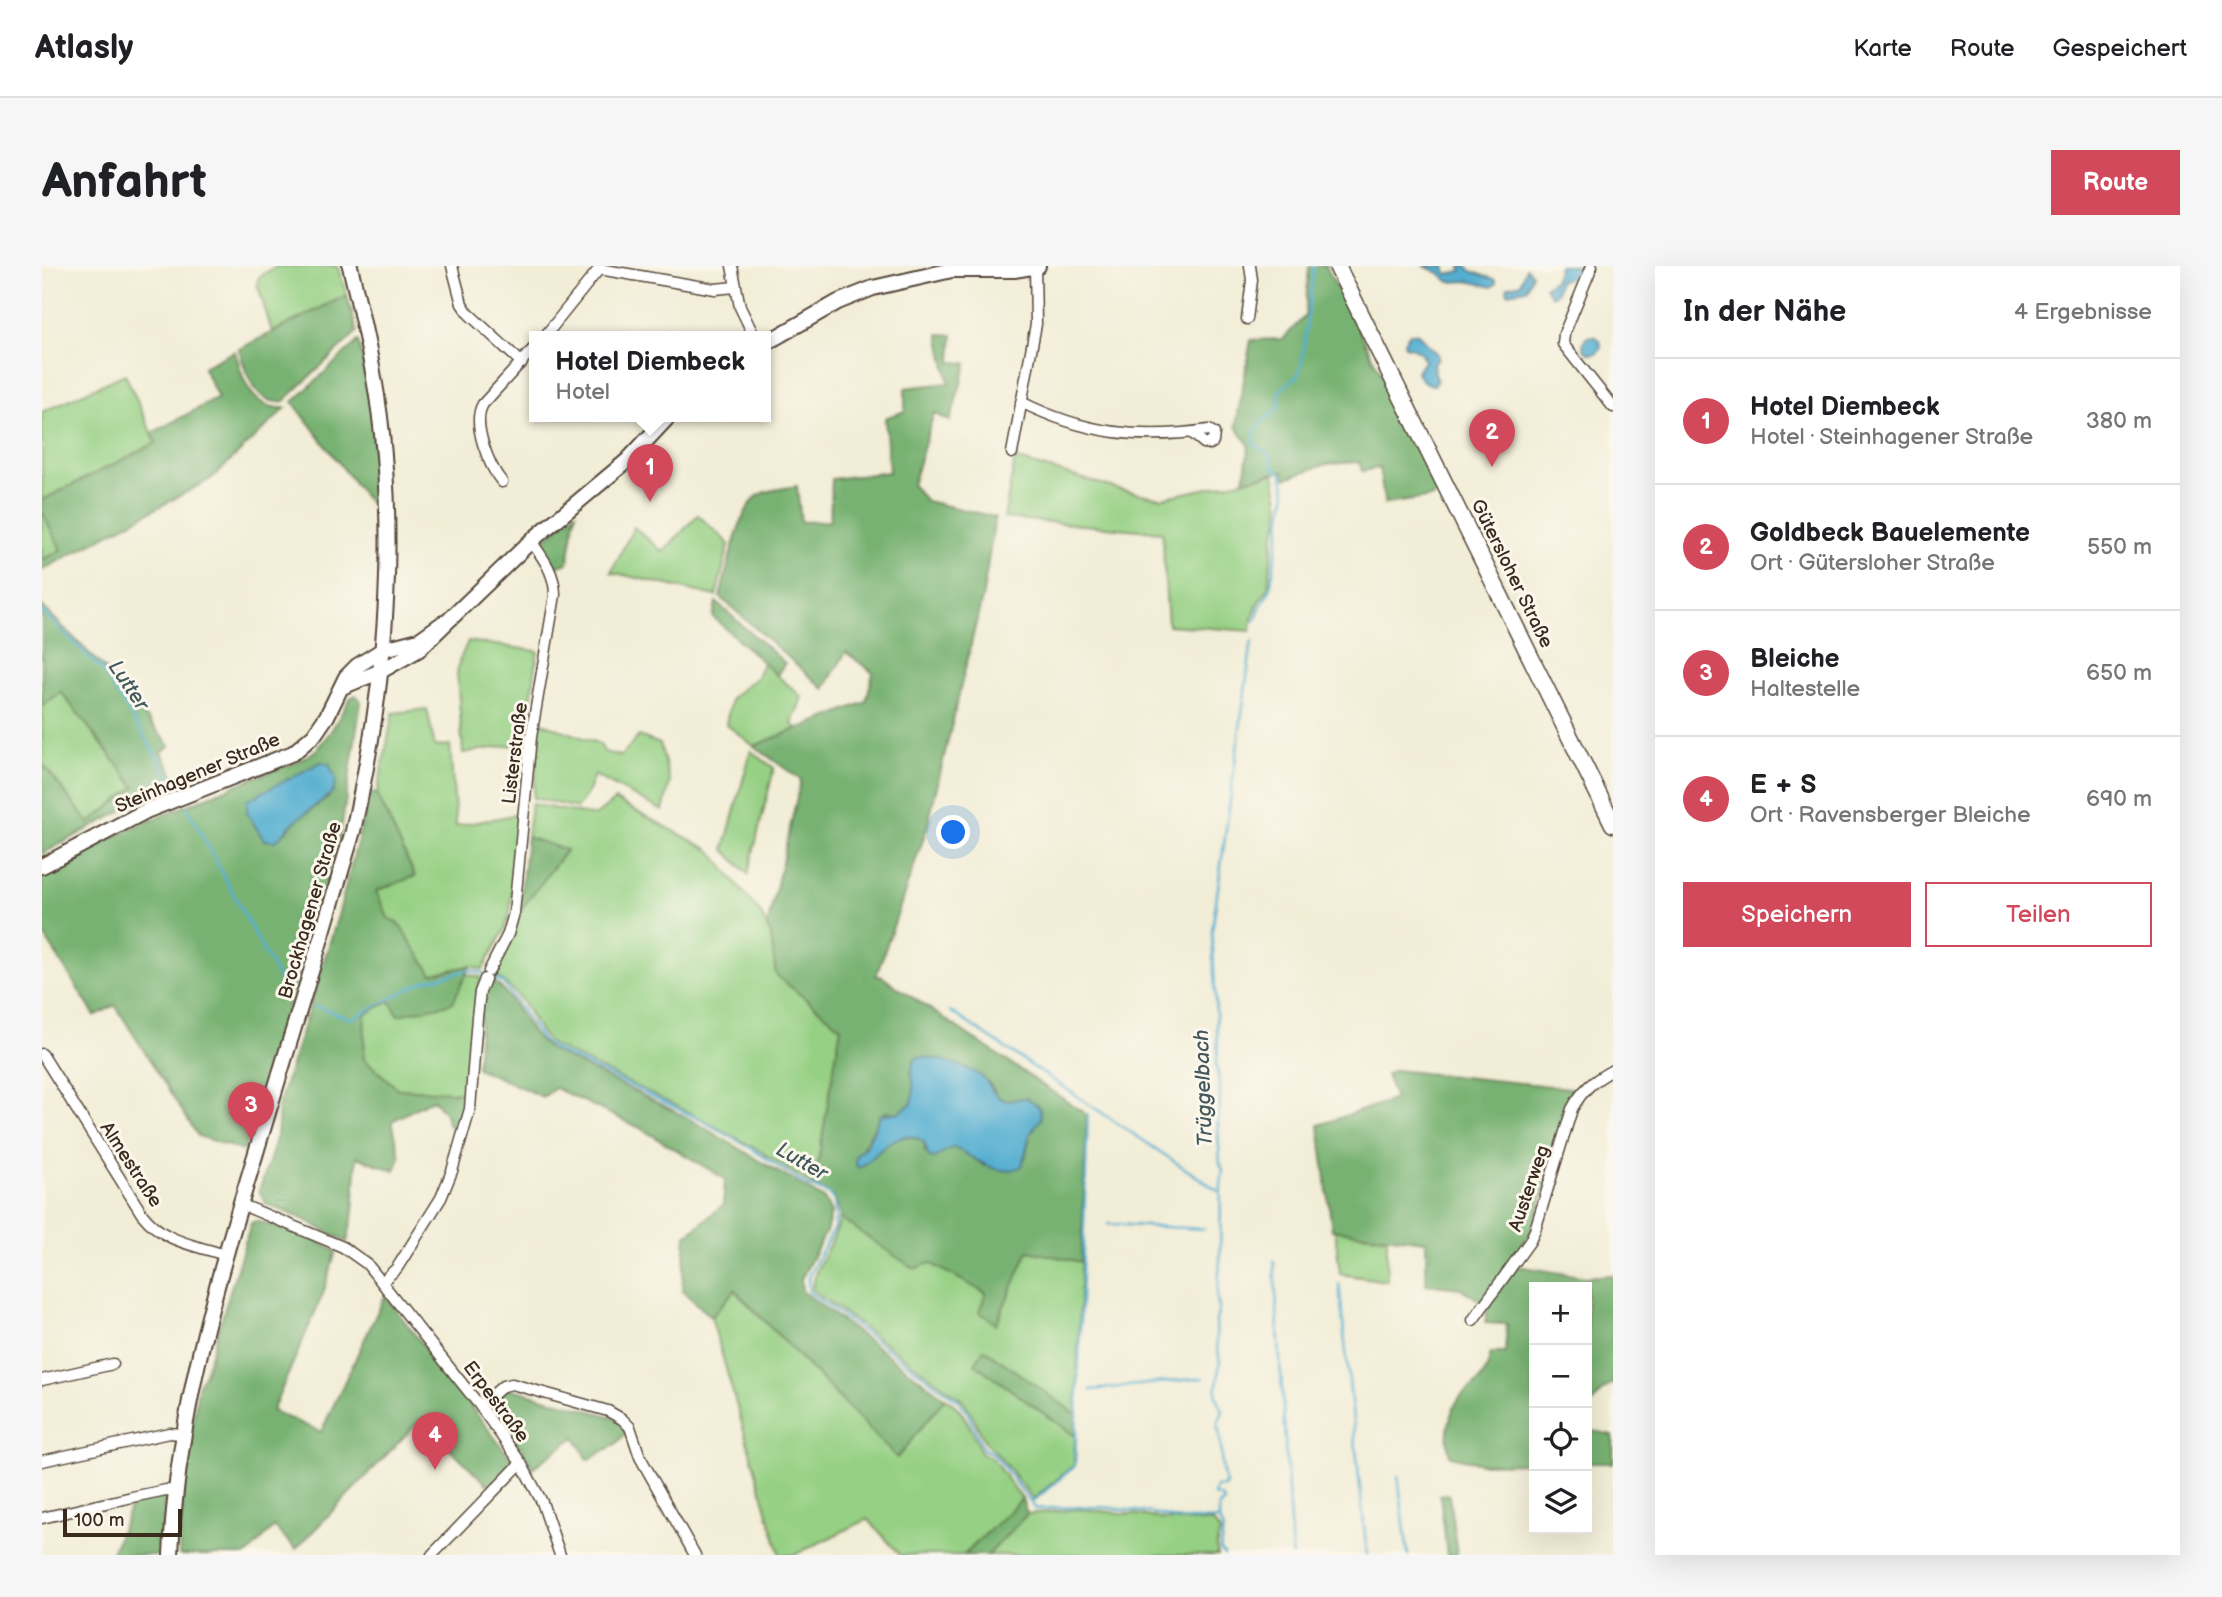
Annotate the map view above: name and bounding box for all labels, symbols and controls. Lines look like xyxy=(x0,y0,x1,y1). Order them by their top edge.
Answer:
text: Atlasly xyxy=(35,28,133,68)
text: Karte xyxy=(1853,34,1912,63)
text: Route xyxy=(1950,34,2015,63)
text: Gespeichert xyxy=(2053,34,2187,63)
button: Route xyxy=(2051,150,2180,215)
text: Anfahrt xyxy=(42,153,207,212)
text: In der Nähe xyxy=(1683,294,1846,330)
text: 4 Ergebnisse xyxy=(2014,298,2152,326)
popup xyxy=(529,331,771,422)
text: Hotel Diembeck xyxy=(555,347,745,378)
text: Hotel xyxy=(555,378,610,406)
text: Hotel Diembeck xyxy=(1750,392,1940,423)
text: 1 xyxy=(1701,407,1711,435)
text: 380 m xyxy=(2086,407,2152,435)
pin: 2 xyxy=(1469,409,1515,467)
text: Hotel · Steinhagener Straße xyxy=(1750,423,2033,451)
pin: 1 xyxy=(627,444,673,502)
street label: Gütersloher Straße xyxy=(1466,496,1558,652)
text: Goldbeck Bauelemente xyxy=(1750,518,2030,549)
text: 2 xyxy=(1699,533,1713,561)
text: 550 m xyxy=(2087,533,2152,561)
text: Ort · Gütersloher Straße xyxy=(1750,549,1995,577)
text: Bleiche xyxy=(1750,644,1840,675)
water label: Lutter xyxy=(103,655,155,716)
text: 3 xyxy=(1699,659,1713,687)
text: 650 m xyxy=(2086,659,2152,687)
text: Haltestelle xyxy=(1750,675,1860,703)
street label: Listerstraße xyxy=(498,701,533,805)
street label: Steinhagener Straße xyxy=(112,728,283,818)
text: E + S xyxy=(1750,770,1816,801)
text: 4 xyxy=(1699,785,1713,813)
text: 690 m xyxy=(2086,785,2152,813)
text: Ort · Ravensberger Bleiche xyxy=(1750,801,2031,829)
your location xyxy=(936,815,970,849)
street label: Brockhagener Straße xyxy=(274,819,347,1002)
button: Speichern xyxy=(1683,882,1911,947)
button: Teilen xyxy=(1925,882,2152,947)
water label: Trüggelbach xyxy=(1189,1028,1218,1147)
pin: 3 xyxy=(228,1082,274,1140)
street label: Almestraße xyxy=(95,1118,167,1212)
water label: Lutter xyxy=(772,1137,833,1187)
street label: Austerweg xyxy=(1504,1142,1555,1235)
map controls xyxy=(1529,1282,1592,1534)
button: + xyxy=(1529,1282,1592,1345)
button: − xyxy=(1529,1345,1592,1408)
street label: Erpestraße xyxy=(458,1357,534,1447)
button: locate xyxy=(1529,1408,1592,1471)
pin: 4 xyxy=(412,1412,458,1470)
button: layers xyxy=(1529,1471,1592,1534)
scale bar xyxy=(63,1506,182,1538)
text: 100 m xyxy=(74,1509,125,1532)

